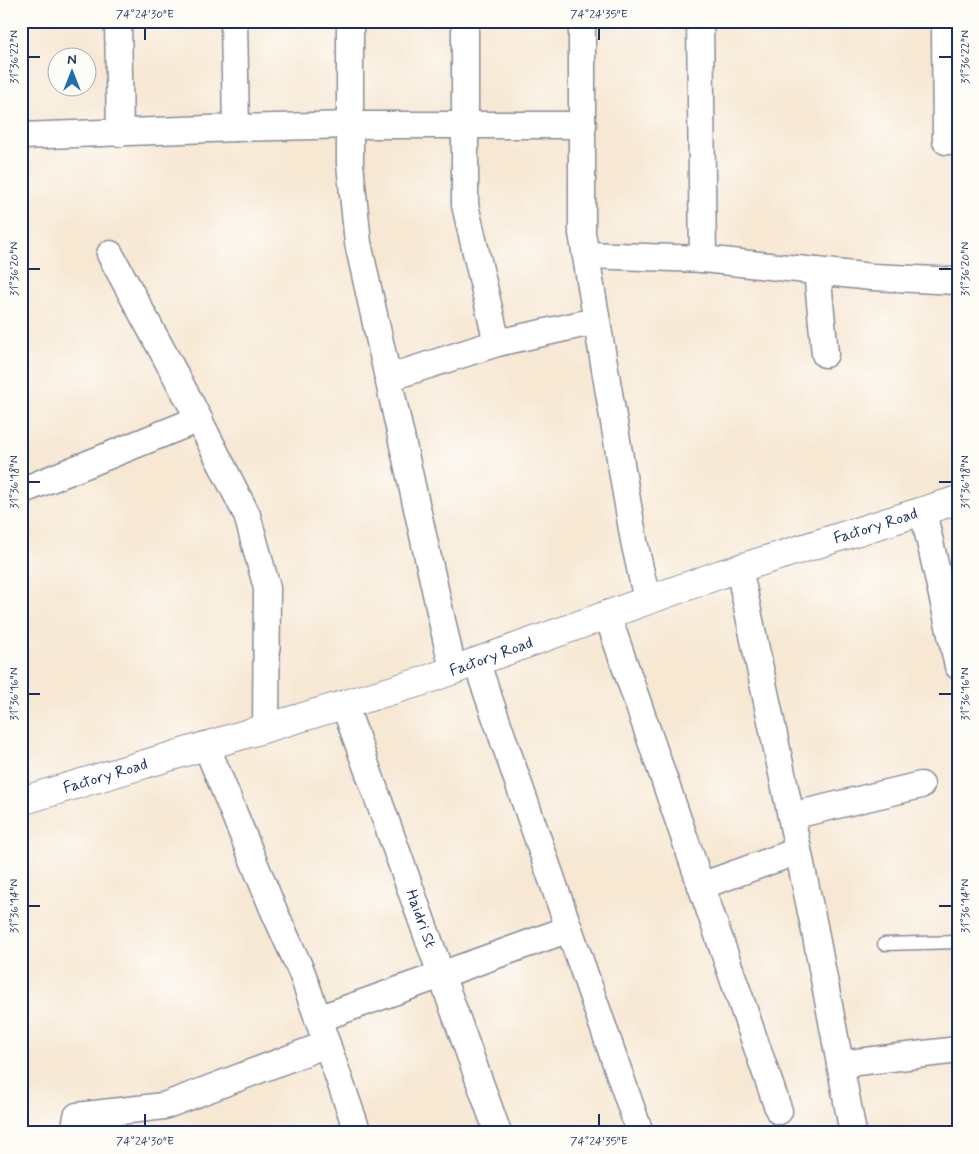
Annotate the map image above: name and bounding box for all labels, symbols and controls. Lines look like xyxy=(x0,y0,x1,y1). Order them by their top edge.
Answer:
text: 74°24'30"E xyxy=(116,7,174,23)
text: 74°24'35"E xyxy=(570,7,628,23)
text: 31°36'22"N xyxy=(7,30,23,84)
text: 31°36'22"N xyxy=(958,30,974,84)
north arrow xyxy=(48,48,98,98)
text: N xyxy=(67,51,77,69)
text: 31°36'20"N xyxy=(7,242,23,296)
text: 31°36'20"N xyxy=(958,242,974,296)
text: 31°36'18"N xyxy=(7,455,23,509)
text: 31°36'18"N xyxy=(958,455,974,509)
street label: Factory Road xyxy=(831,503,920,549)
street label: Factory Road xyxy=(447,632,536,681)
text: 31°36'16"N xyxy=(7,667,23,721)
text: 31°36'16"N xyxy=(958,667,974,721)
street label: Factory Road xyxy=(61,753,150,798)
text: 31°36'14"N xyxy=(7,879,23,933)
text: 31°36'14"N xyxy=(958,879,974,933)
street label: Haidri St xyxy=(401,886,441,951)
text: 74°24'30"E xyxy=(116,1134,174,1150)
text: 74°24'35"E xyxy=(570,1134,628,1150)

